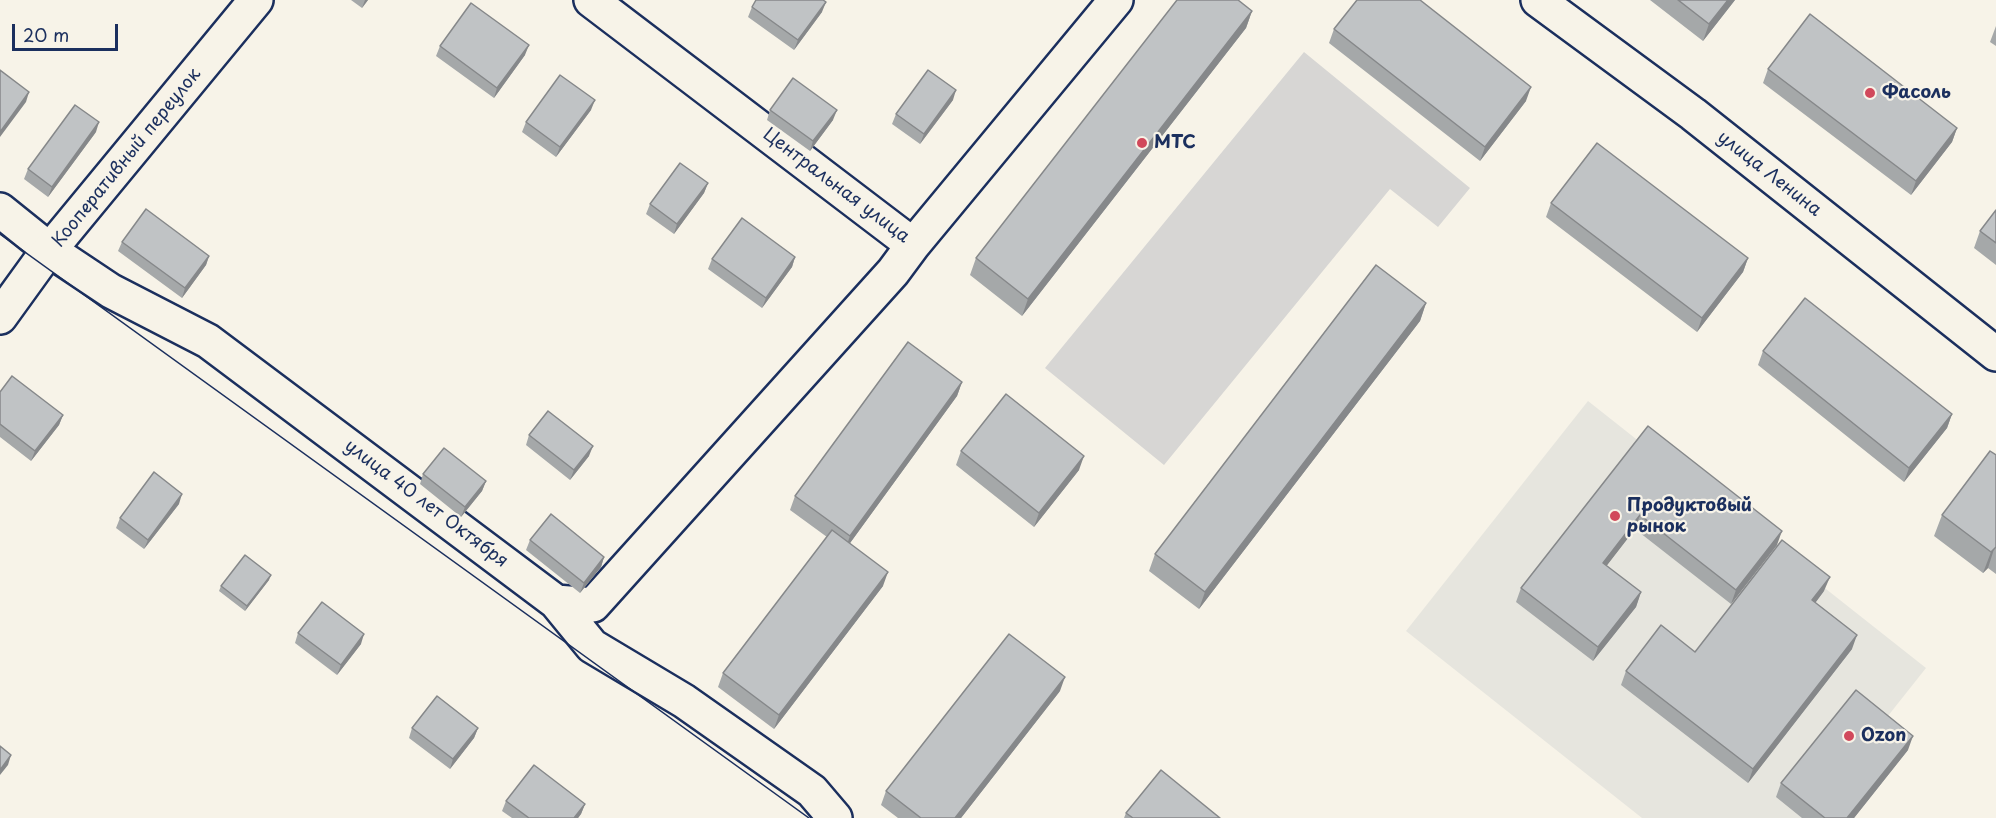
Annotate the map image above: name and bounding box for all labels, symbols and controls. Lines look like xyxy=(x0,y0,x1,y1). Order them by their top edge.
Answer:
scale bar xyxy=(15,12,122,50)
text: 20 m xyxy=(23,21,69,48)
street label: Кооперативный переулок xyxy=(48,64,206,252)
place label: Фасоль xyxy=(1882,82,1951,104)
marker: Фасоль xyxy=(1863,86,1877,100)
street label: Центральная улица xyxy=(759,124,913,248)
street label: улица Ленина xyxy=(1713,127,1825,221)
place label: МТС xyxy=(1154,132,1196,154)
marker: МТС xyxy=(1135,136,1149,150)
street label: улица 40 лет Октября xyxy=(340,435,512,573)
place label: Продуктовый рынок xyxy=(1627,495,1752,538)
marker: Продуктовый рынок xyxy=(1608,509,1622,523)
place label: Ozon xyxy=(1861,725,1906,747)
marker: Ozon xyxy=(1842,729,1856,743)

